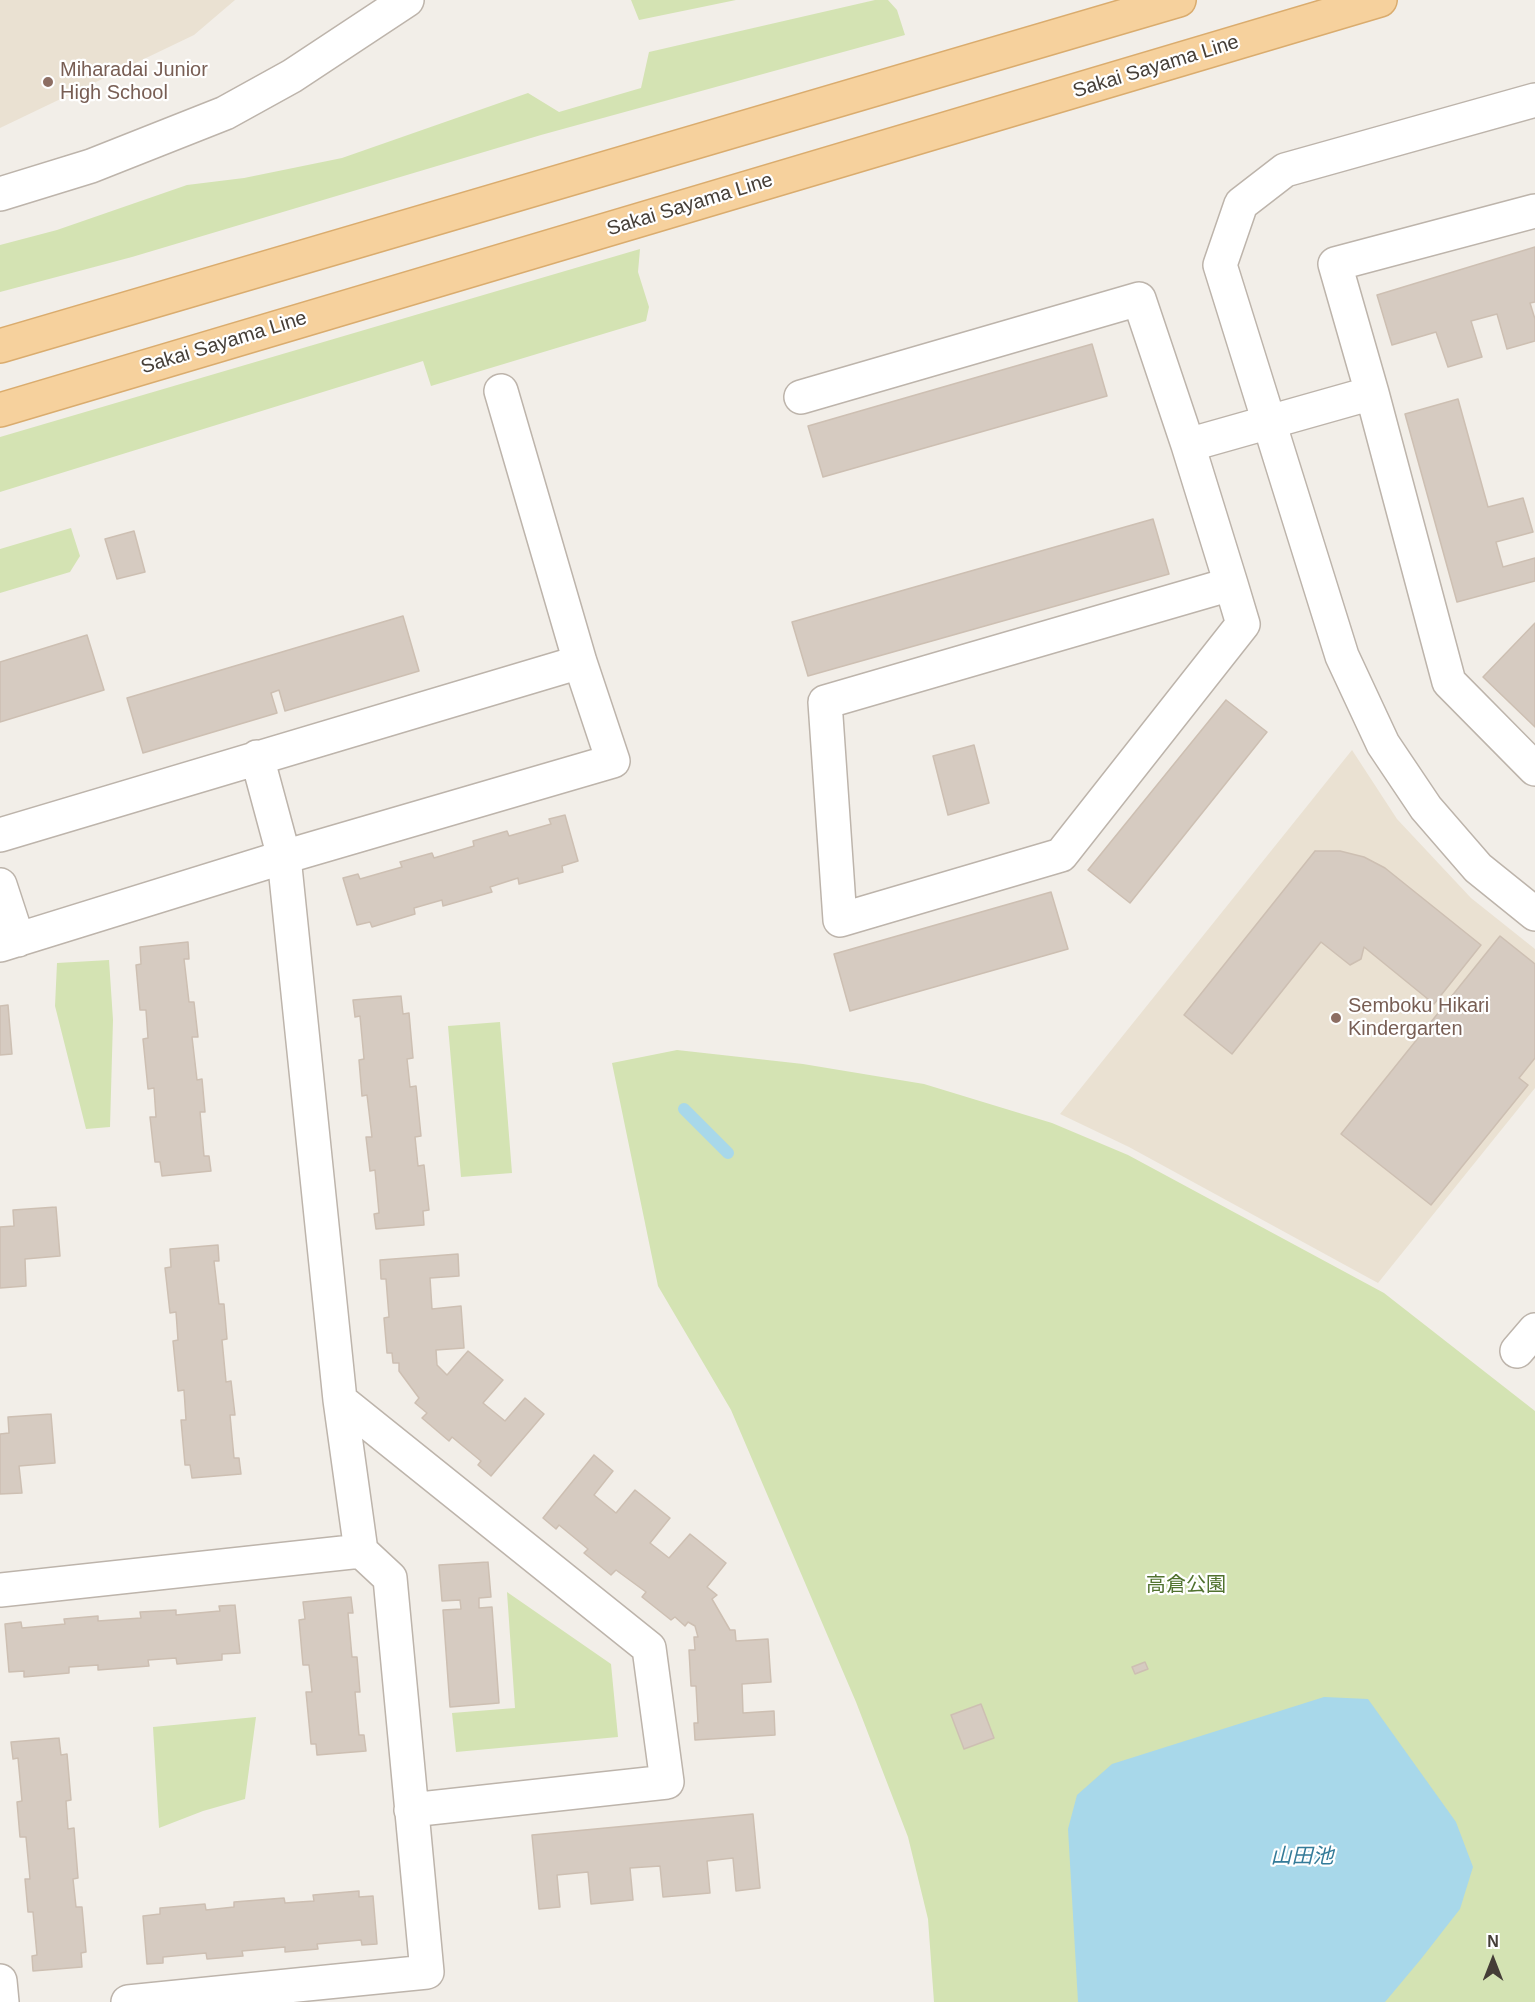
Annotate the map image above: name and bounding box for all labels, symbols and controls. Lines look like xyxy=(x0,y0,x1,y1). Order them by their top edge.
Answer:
street label: Sakai Sayama Line xyxy=(1070,30,1242,104)
place label: Miharadai Junior High School xyxy=(60,58,208,105)
marker: Miharadai Junior High School xyxy=(41,75,55,89)
street label: Sakai Sayama Line xyxy=(604,168,776,242)
street label: Sakai Sayama Line xyxy=(138,306,310,380)
place label: Semboku Hikari Kindergarten xyxy=(1348,994,1489,1041)
marker: Semboku Hikari Kindergarten xyxy=(1329,1011,1343,1025)
park label: 高倉公園 xyxy=(1146,1573,1226,1597)
water label: 山田池 xyxy=(1271,1844,1333,1870)
north arrow xyxy=(1463,1930,1523,1990)
text: N xyxy=(1487,1933,1499,1950)

